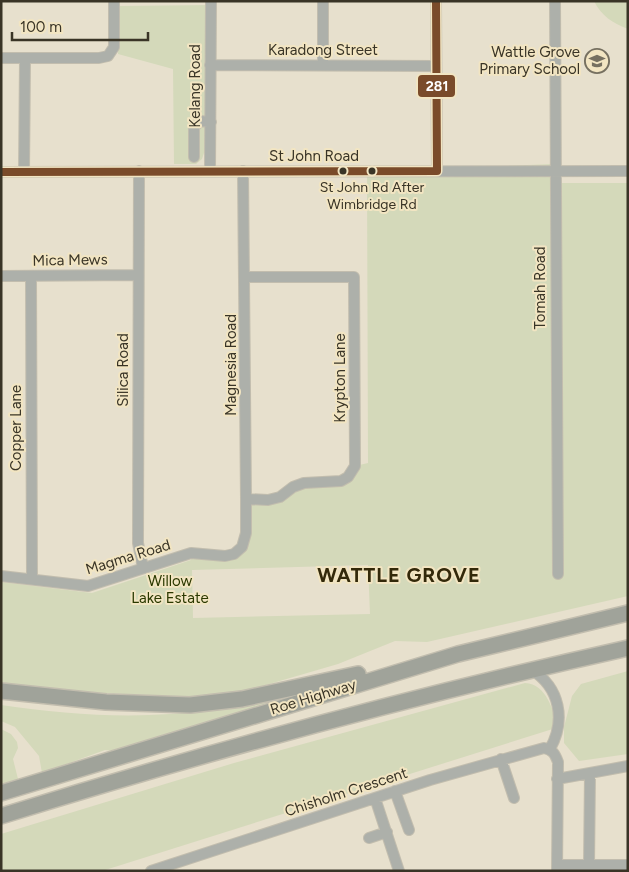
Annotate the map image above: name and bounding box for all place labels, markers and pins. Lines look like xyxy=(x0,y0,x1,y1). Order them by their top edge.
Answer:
place label: Wattle Grove Primary School xyxy=(479,43,580,78)
school or university icon: Wattle Grove Primary School xyxy=(584,48,610,74)
unlabelled marker xyxy=(338,166,348,176)
marker: St John Rd After Wimbridge Rd xyxy=(367,166,377,176)
place label: St John Rd After Wimbridge Rd xyxy=(320,179,424,213)

